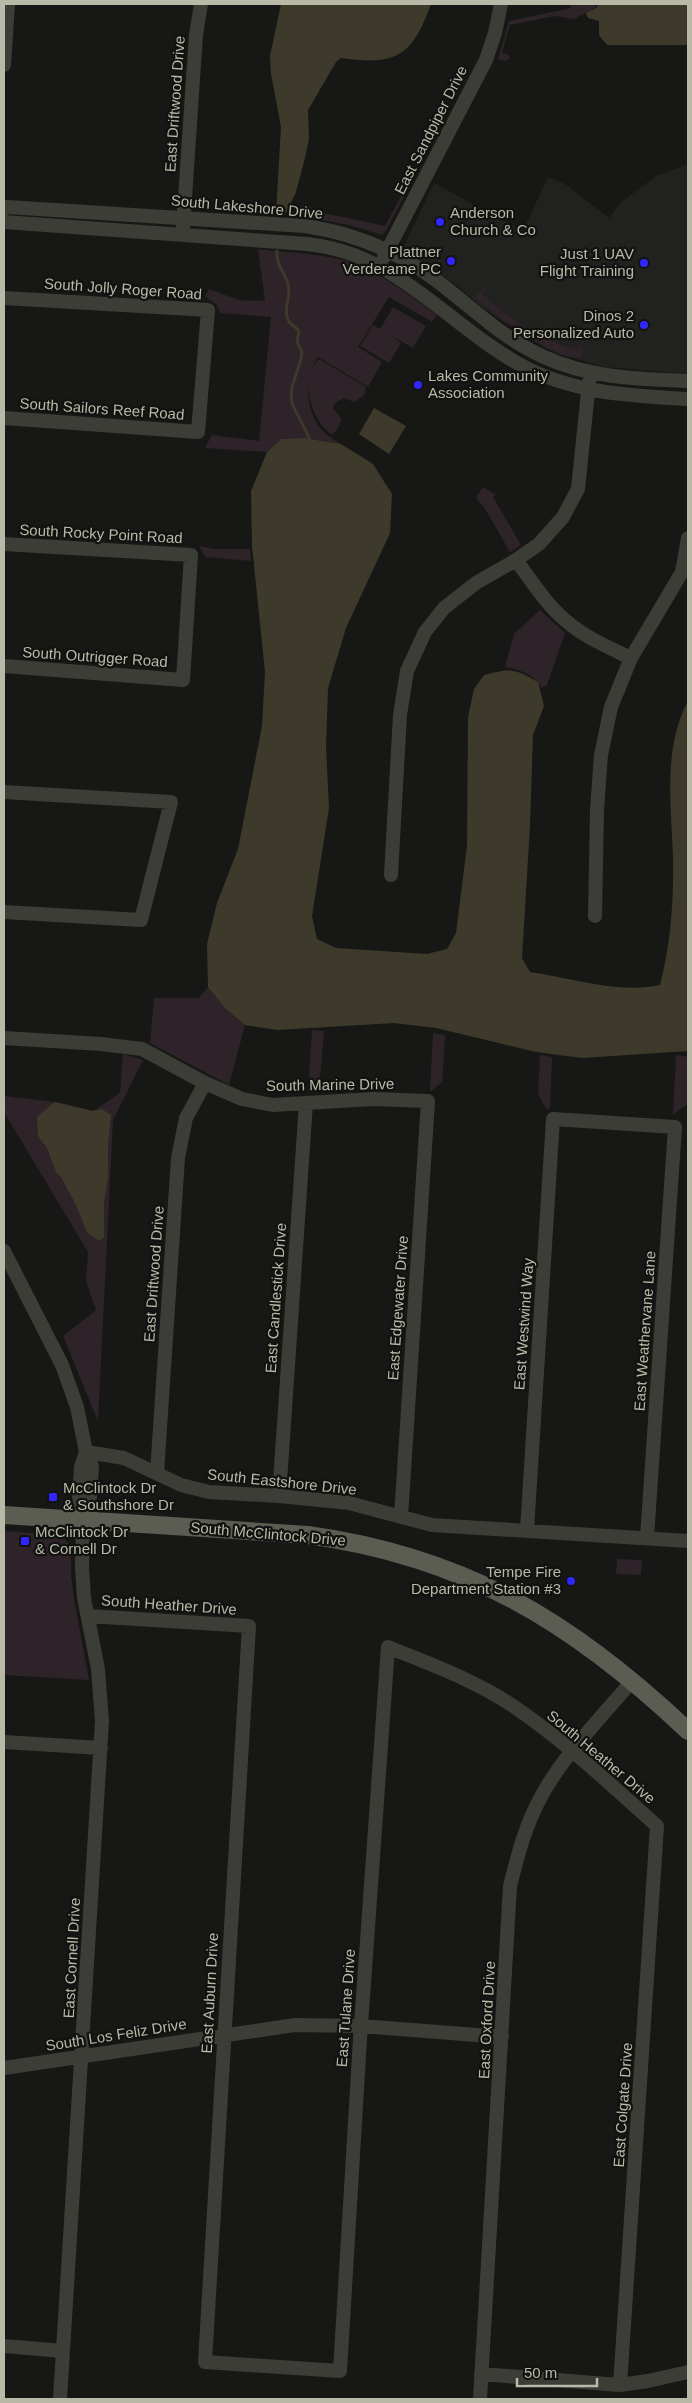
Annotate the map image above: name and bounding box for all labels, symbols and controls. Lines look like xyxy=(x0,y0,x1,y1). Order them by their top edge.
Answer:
street label: East Driftwood Drive xyxy=(161,35,188,173)
street label: East Sandpiper Drive xyxy=(391,63,470,197)
street label: South Lakeshore Drive xyxy=(170,191,324,222)
place label: Anderson Church & Co xyxy=(450,204,536,238)
marker: Anderson Church & Co xyxy=(434,216,446,228)
place label: Plattner Verderame PC xyxy=(343,243,441,277)
place label: Just 1 UAV Flight Training xyxy=(540,245,634,279)
marker: Plattner Verderame PC xyxy=(445,255,457,267)
marker: Just 1 UAV Flight Training xyxy=(638,257,650,269)
street label: South Jolly Roger Road xyxy=(43,274,203,303)
place label: Dinos 2 Personalized Auto xyxy=(513,307,634,341)
marker: Dinos 2 Personalized Auto xyxy=(638,319,650,331)
place label: Lakes Community Association xyxy=(428,367,549,401)
marker: Lakes Community Association xyxy=(412,379,424,391)
street label: South Sailors Reef Road xyxy=(19,394,185,423)
street label: South Rocky Point Road xyxy=(19,521,183,546)
street label: South Outrigger Road xyxy=(22,643,168,670)
street label: South Marine Drive xyxy=(266,1075,394,1094)
street label: East Driftwood Drive xyxy=(140,1205,167,1343)
street label: East Candlestick Drive xyxy=(262,1222,289,1374)
street label: East Edgewater Drive xyxy=(384,1235,411,1381)
street label: East Weathervane Lane xyxy=(630,1250,659,1412)
street label: East Westwind Way xyxy=(510,1257,537,1391)
street label: South Eastshore Drive xyxy=(207,1465,358,1498)
place label: McClintock Dr & Southshore Dr xyxy=(63,1479,174,1513)
marker: McClintock Dr & Southshore Dr xyxy=(47,1491,59,1503)
street label: South McClintock Drive xyxy=(190,1518,346,1549)
place label: McClintock Dr & Cornell Dr xyxy=(35,1523,128,1557)
marker: McClintock Dr & Cornell Dr xyxy=(19,1535,31,1547)
place label: Tempe Fire Department Station #3 xyxy=(411,1563,561,1597)
marker: Tempe Fire Department Station #3 xyxy=(565,1575,577,1587)
street label: South Heather Drive xyxy=(101,1591,237,1618)
street label: South Heather Drive xyxy=(544,1706,659,1807)
street label: East Cornell Drive xyxy=(60,1897,83,2019)
street label: East Auburn Drive xyxy=(198,1932,221,2054)
street label: East Tulane Drive xyxy=(333,1948,358,2068)
street label: East Oxford Drive xyxy=(475,1960,498,2080)
street label: South Los Feliz Drive xyxy=(44,2015,188,2054)
street label: East Colgate Drive xyxy=(610,2042,635,2168)
scale bar xyxy=(517,2356,597,2388)
text: 50 m xyxy=(524,2364,557,2381)

